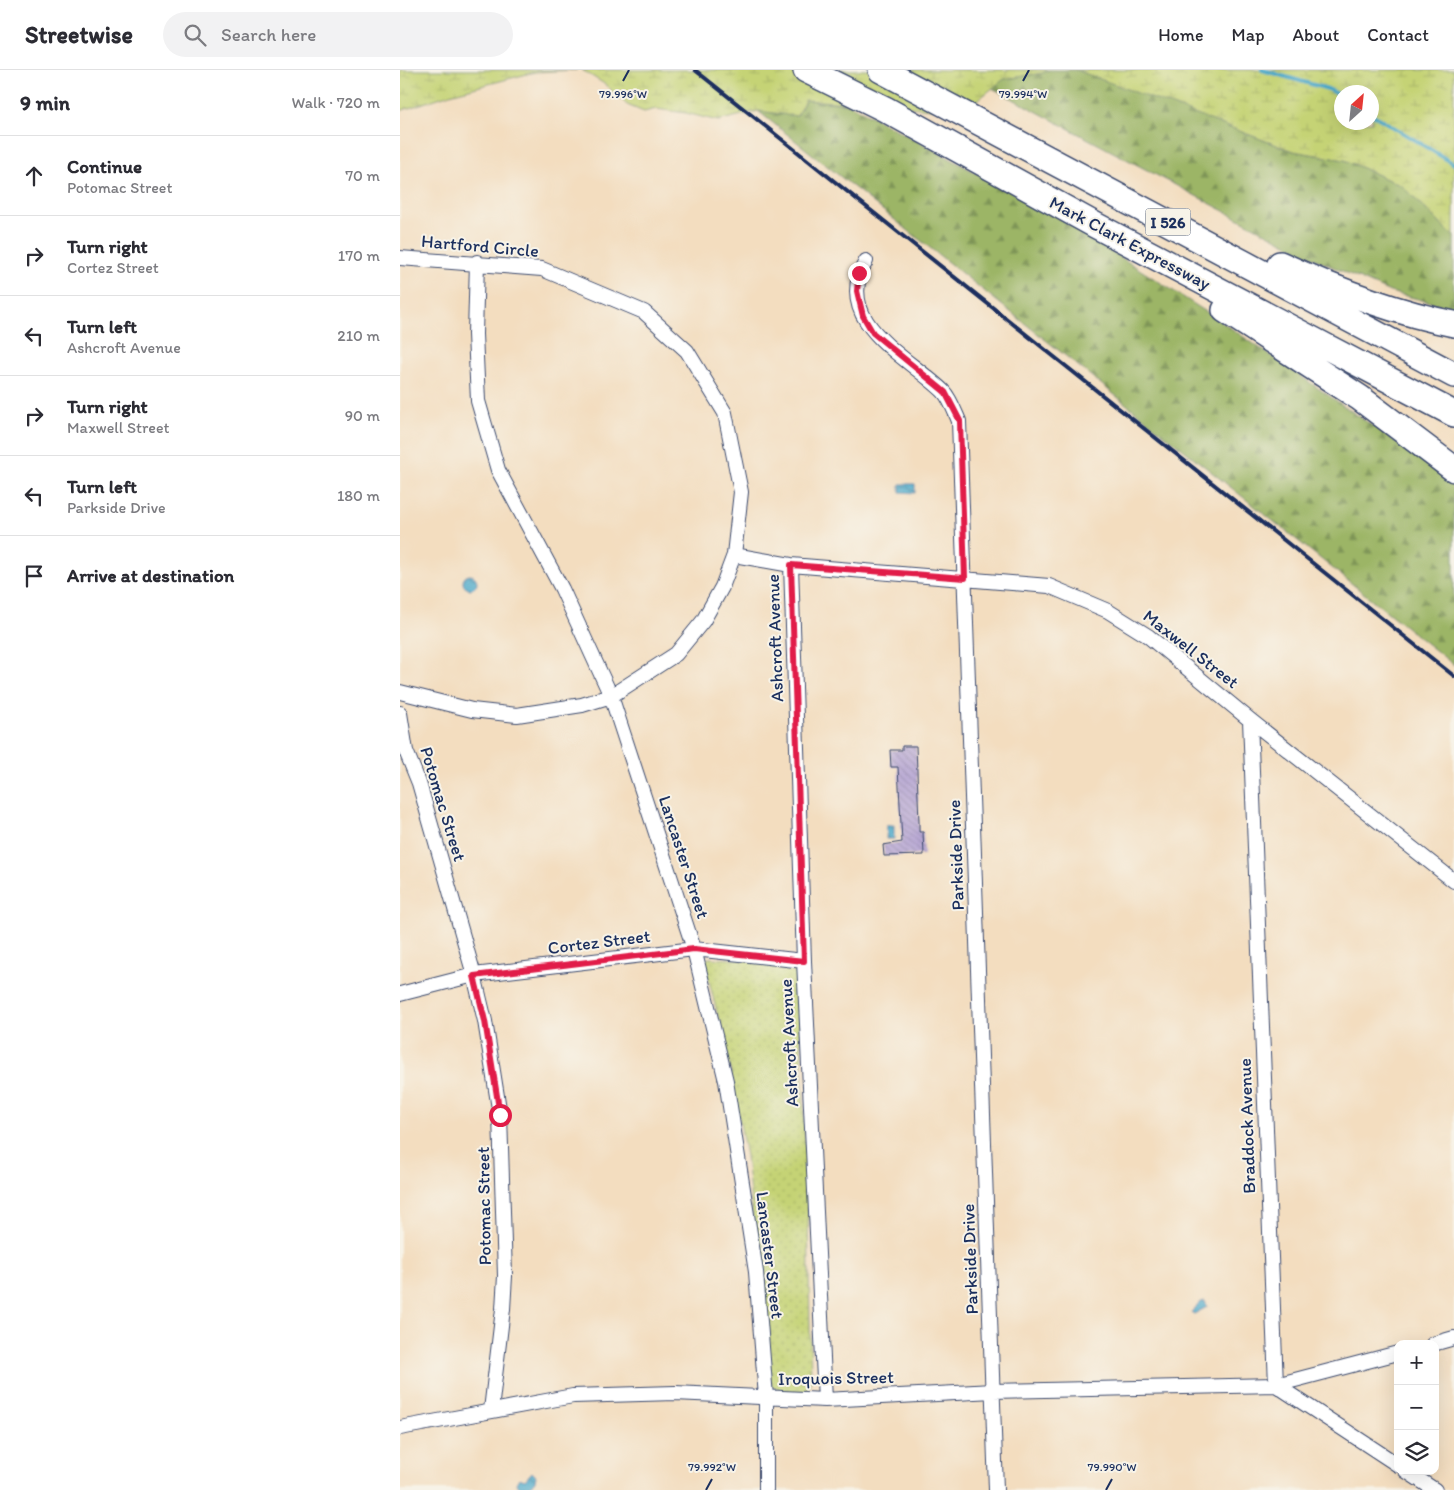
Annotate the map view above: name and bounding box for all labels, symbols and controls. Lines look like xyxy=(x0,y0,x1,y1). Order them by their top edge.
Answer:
search box xyxy=(163,12,513,57)
text: Streetwise xyxy=(25,20,133,49)
icon: search xyxy=(181,21,209,49)
text: Search here xyxy=(221,23,316,46)
text: Home xyxy=(1158,24,1204,46)
text: Map xyxy=(1232,24,1265,46)
text: About xyxy=(1293,24,1339,46)
text: Contact xyxy=(1367,24,1429,46)
north arrow xyxy=(1334,85,1379,130)
text: 79.996°W xyxy=(599,87,647,101)
text: 79.994°W xyxy=(999,87,1047,101)
text: 9 min xyxy=(20,90,70,115)
text: Walk · 720 m xyxy=(292,93,380,112)
text: Continue xyxy=(67,155,142,178)
icon: ahead xyxy=(20,162,48,190)
text: 70 m xyxy=(345,166,380,185)
text: Potomac Street xyxy=(67,178,173,197)
street label: Mark Clark Expressway xyxy=(1046,191,1215,295)
road number: I 526 xyxy=(1146,208,1190,236)
street label: Hartford Circle xyxy=(420,230,540,262)
text: Turn right xyxy=(67,235,148,258)
icon: right xyxy=(20,242,48,270)
text: 170 m xyxy=(338,246,380,265)
text: Cortez Street xyxy=(67,258,159,277)
route end xyxy=(848,262,871,285)
text: Turn left xyxy=(67,315,137,338)
icon: left xyxy=(20,322,48,350)
text: 210 m xyxy=(337,326,380,345)
text: Ashcroft Avenue xyxy=(67,338,181,357)
text: Turn right xyxy=(67,395,148,418)
icon: right xyxy=(20,402,48,430)
text: 90 m xyxy=(345,406,380,425)
text: Maxwell Street xyxy=(67,418,170,437)
text: Turn left xyxy=(67,475,137,498)
icon: left xyxy=(20,482,48,510)
text: 180 m xyxy=(337,486,380,505)
text: Parkside Drive xyxy=(67,498,166,517)
icon: arrive xyxy=(20,562,48,590)
text: Arrive at destination xyxy=(67,564,234,587)
street label: Ashcroft Avenue xyxy=(762,574,788,702)
street label: Maxwell Street xyxy=(1139,605,1243,693)
street label: Potomac Street xyxy=(415,744,471,864)
street label: Lancaster Street xyxy=(654,793,714,921)
street label: Parkside Drive xyxy=(943,799,969,911)
street label: Cortez Street xyxy=(546,925,652,959)
street label: Ashcroft Avenue xyxy=(775,979,803,1107)
street label: Braddock Avenue xyxy=(1234,1058,1260,1194)
route start xyxy=(489,1104,512,1127)
street label: Potomac Street xyxy=(472,1146,496,1266)
street label: Lancaster Street xyxy=(751,1190,789,1320)
street label: Parkside Drive xyxy=(957,1203,983,1315)
map controls xyxy=(1394,1340,1439,1475)
button: + xyxy=(1394,1340,1439,1385)
street label: Iroquois Street xyxy=(778,1366,894,1390)
button: − xyxy=(1394,1385,1439,1430)
button: layers xyxy=(1394,1430,1439,1475)
text: 79.992°W xyxy=(688,1460,736,1474)
text: 79.990°W xyxy=(1088,1460,1136,1474)

